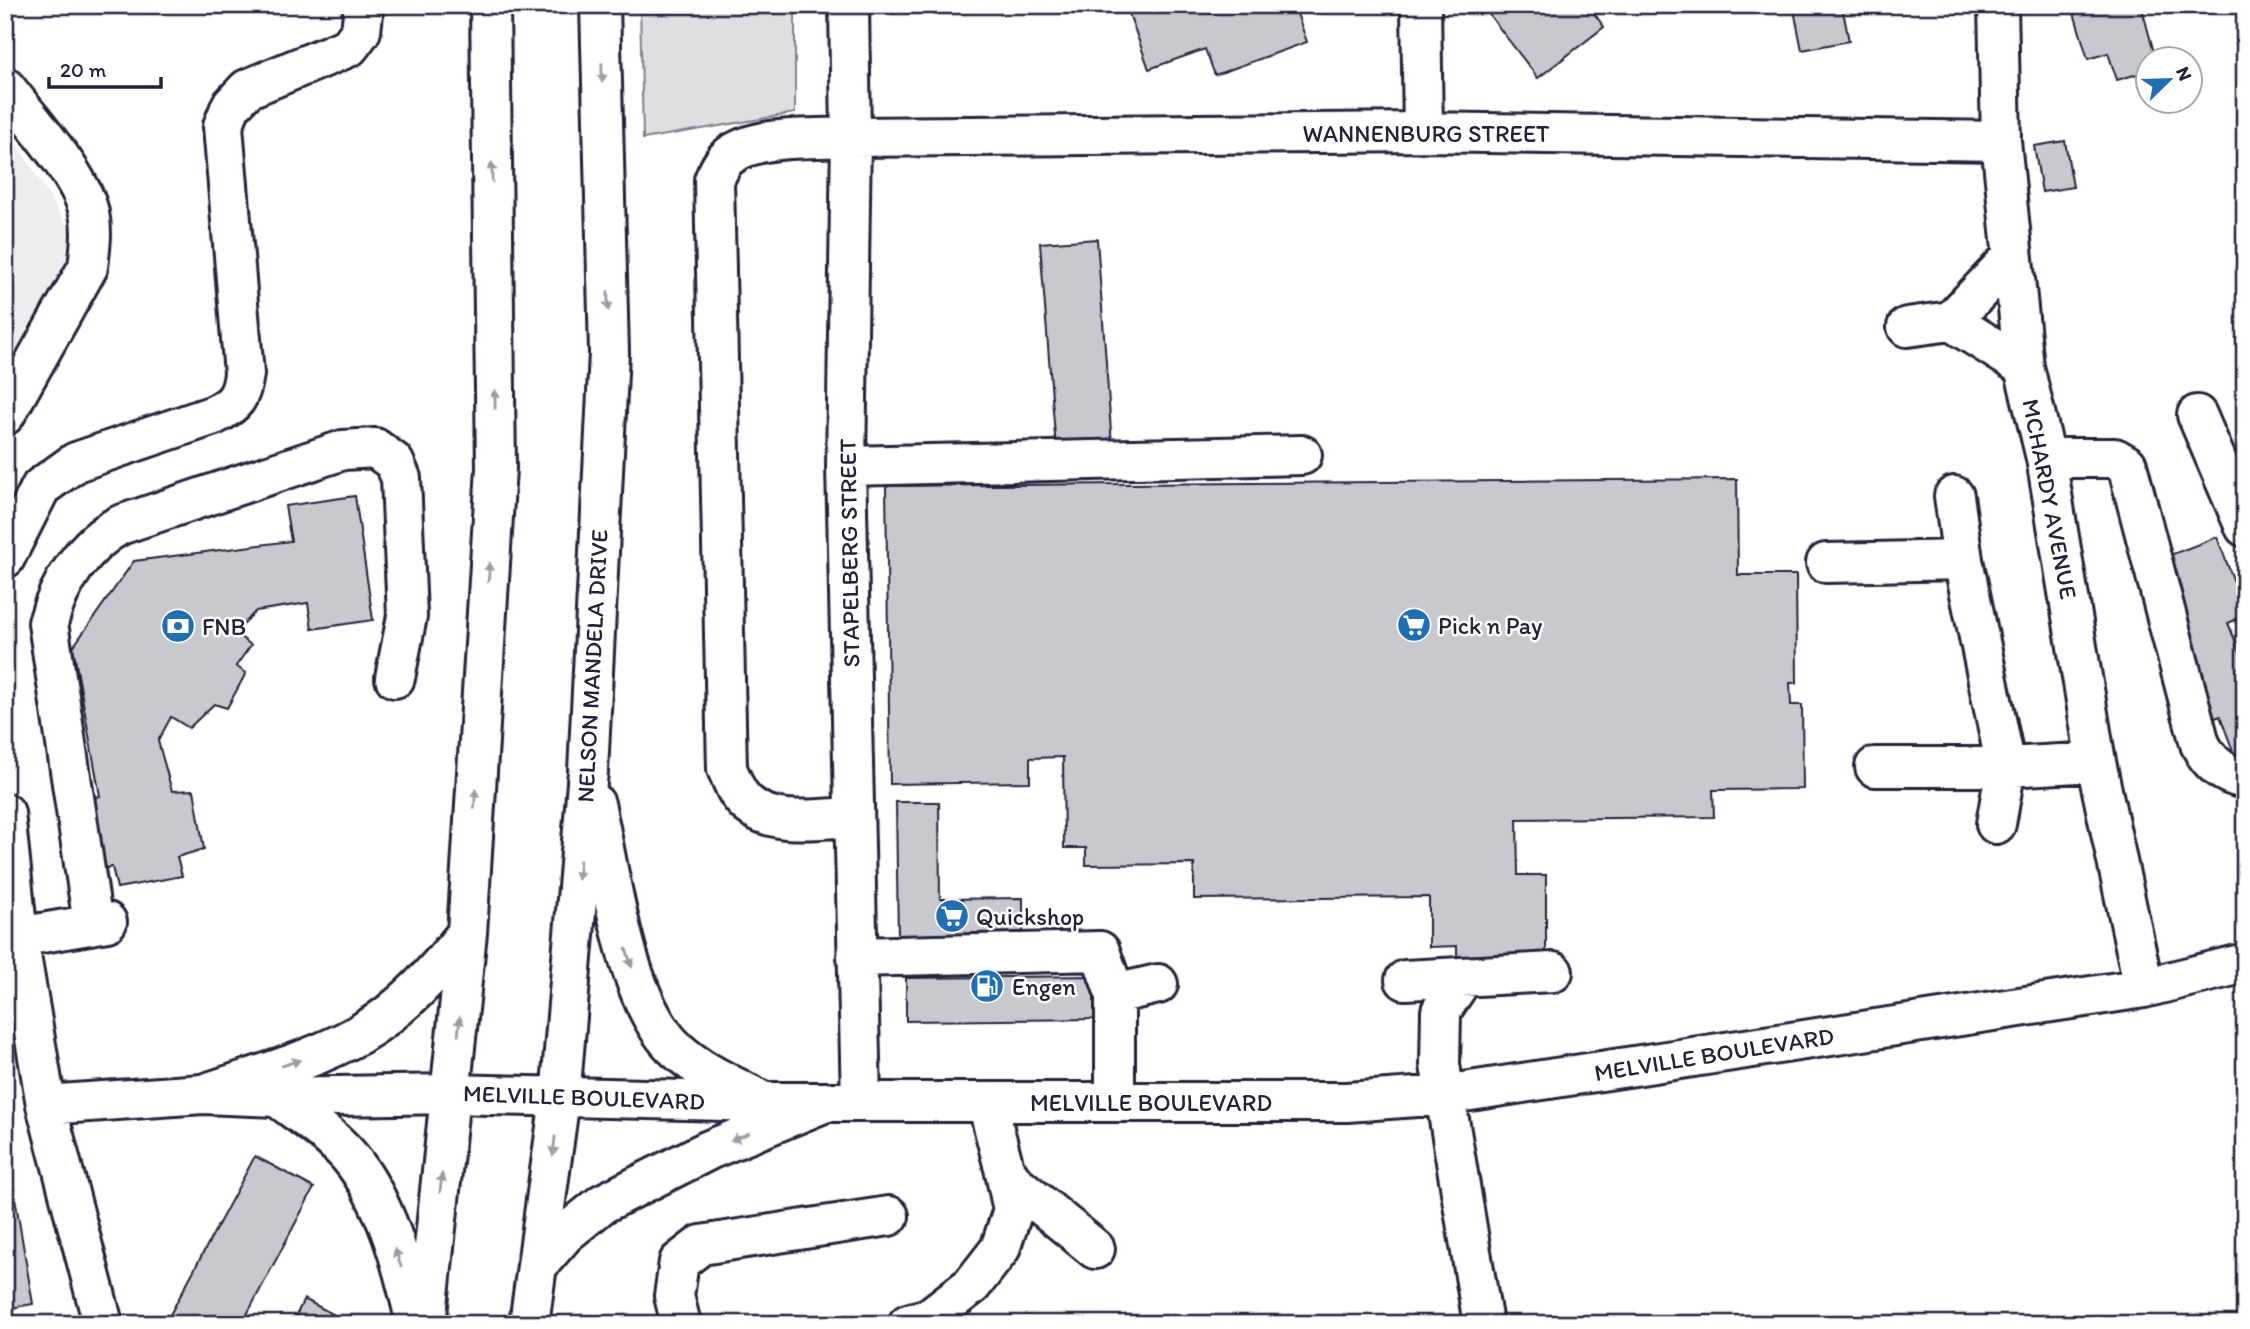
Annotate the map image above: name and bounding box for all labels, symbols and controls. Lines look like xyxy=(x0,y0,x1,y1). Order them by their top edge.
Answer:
scale bar xyxy=(49,46,161,90)
north arrow xyxy=(2134,46,2204,116)
text: 20 m xyxy=(60,57,107,82)
one-way arrow xyxy=(596,63,608,85)
text: N xyxy=(2171,63,2197,84)
street label: WANNENBURG STREET xyxy=(1302,119,1550,148)
one-way arrow xyxy=(487,161,498,183)
one-way arrow xyxy=(602,290,613,312)
one-way arrow xyxy=(489,388,501,410)
street label: MCHARDY AVENUE xyxy=(2016,396,2084,602)
street label: STAPELBERG STREET xyxy=(832,438,865,668)
street label: NELSON MANDELA DRIVE xyxy=(570,529,614,803)
one-way arrow xyxy=(484,561,495,583)
supermarket icon: Pick n Pay xyxy=(1395,606,1433,644)
bank icon: FNB xyxy=(159,607,197,645)
place label: Pick n Pay xyxy=(1438,611,1542,640)
place label: FNB xyxy=(202,612,246,641)
one-way arrow xyxy=(470,788,481,810)
one-way arrow xyxy=(573,860,584,882)
supermarket icon: Quickshop xyxy=(933,897,971,935)
place label: Quickshop xyxy=(976,902,1084,931)
one-way arrow xyxy=(624,948,634,969)
fuel station icon: Engen xyxy=(968,967,1006,1005)
place label: Engen xyxy=(1012,972,1076,1001)
one-way arrow xyxy=(454,1015,465,1037)
street label: MELVILLE BOULEVARD xyxy=(1592,1021,1836,1087)
one-way arrow xyxy=(280,1057,301,1068)
street label: MELVILLE BOULEVARD xyxy=(462,1078,706,1116)
street label: MELVILLE BOULEVARD xyxy=(1030,1088,1272,1117)
one-way arrow xyxy=(730,1132,751,1143)
one-way arrow xyxy=(548,1135,559,1157)
one-way arrow xyxy=(436,1172,447,1194)
one-way arrow xyxy=(392,1247,403,1268)

